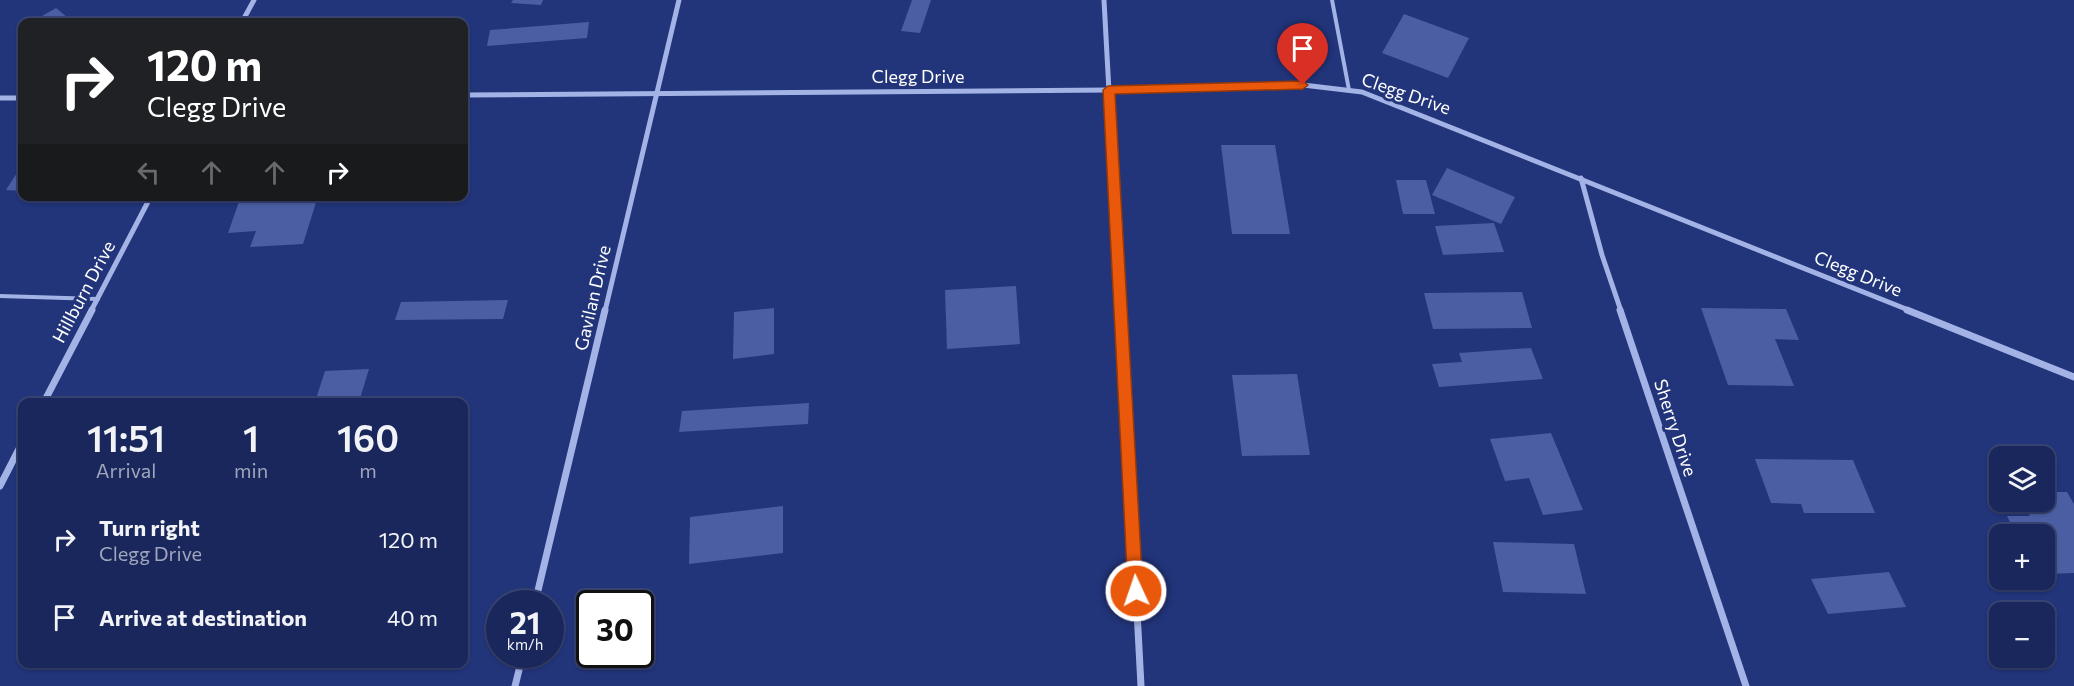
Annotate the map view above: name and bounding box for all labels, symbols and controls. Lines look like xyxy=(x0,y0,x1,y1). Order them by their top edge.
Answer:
pin xyxy=(1277,23,1328,85)
icon: arrive xyxy=(1286,32,1319,65)
text: 120 m xyxy=(147,38,262,90)
icon: right xyxy=(48,42,126,120)
street label: Clegg Drive xyxy=(872,65,964,87)
street label: Clegg Drive xyxy=(1359,68,1454,119)
text: Clegg Drive xyxy=(147,90,286,123)
icon: left xyxy=(132,156,165,189)
icon: ahead xyxy=(195,156,228,189)
icon: ahead xyxy=(258,156,291,189)
icon: right xyxy=(321,156,354,189)
street label: Hillburn Drive xyxy=(47,237,119,346)
street label: Gavilan Drive xyxy=(569,243,615,353)
street label: Clegg Drive xyxy=(1811,245,1906,301)
street label: Sherry Drive xyxy=(1650,376,1702,479)
text: 11:51 xyxy=(87,415,165,459)
text: 1 xyxy=(243,415,259,459)
text: 160 xyxy=(337,415,399,459)
map controls xyxy=(1989,446,2055,668)
button: layers xyxy=(1989,446,2055,512)
text: Arrival xyxy=(96,458,156,482)
text: min xyxy=(234,458,268,482)
text: m xyxy=(359,458,377,482)
text: Turn right xyxy=(99,514,200,541)
icon: right xyxy=(48,523,81,556)
button: + xyxy=(1989,524,2055,590)
text: 120 m xyxy=(379,526,438,553)
text: Clegg Drive xyxy=(99,541,202,565)
position arrow xyxy=(1104,559,1168,623)
speed limit sign: 30 xyxy=(576,590,654,668)
icon: arrive xyxy=(48,601,81,634)
button: − xyxy=(1989,602,2055,668)
text: 21 xyxy=(510,603,540,640)
text: Arrive at destination xyxy=(99,604,307,631)
text: 40 m xyxy=(387,604,438,631)
text: km/h xyxy=(507,635,543,653)

